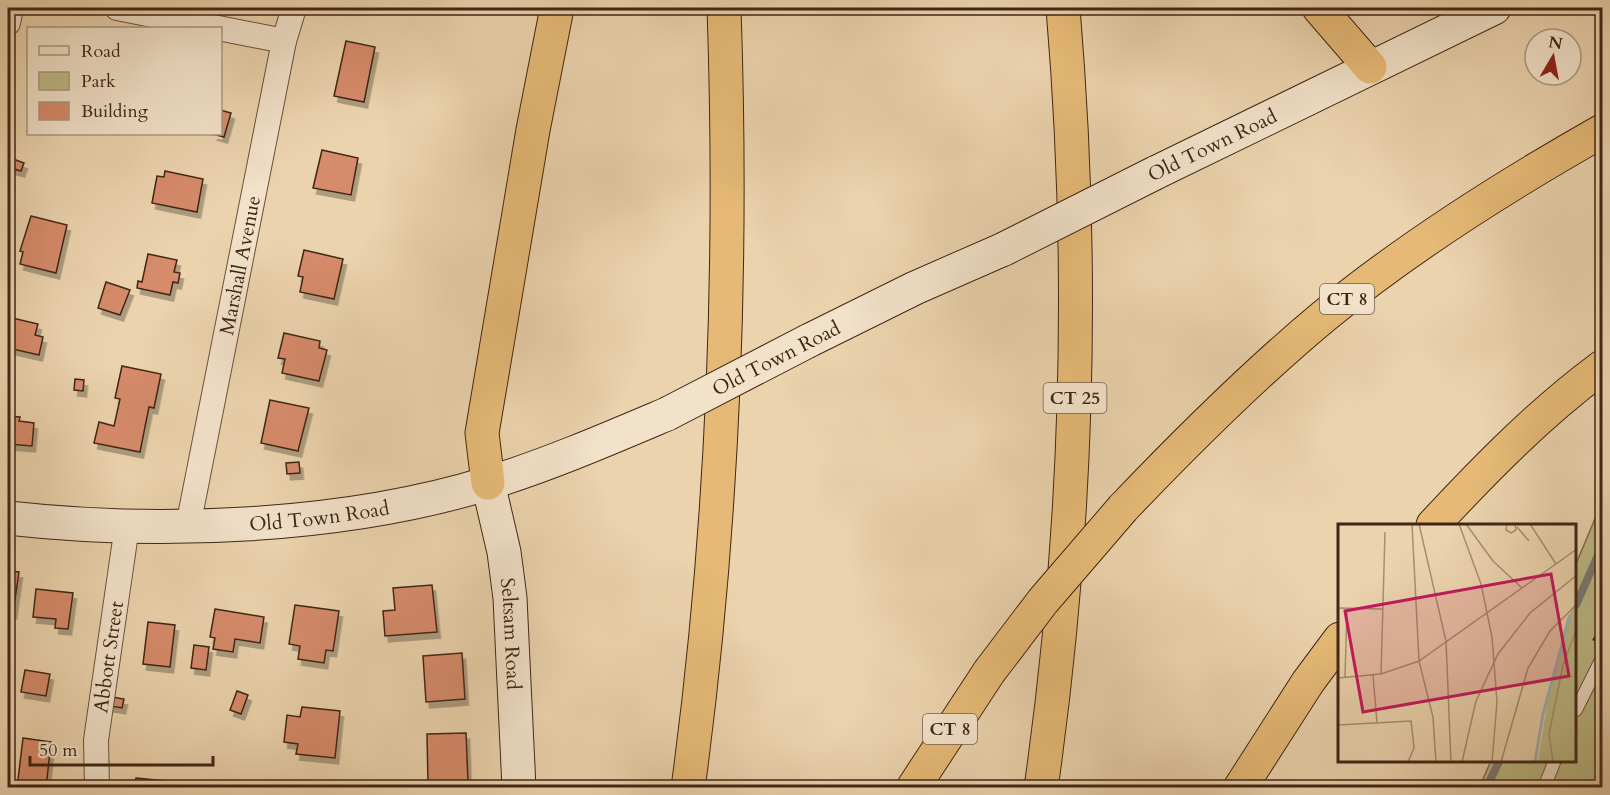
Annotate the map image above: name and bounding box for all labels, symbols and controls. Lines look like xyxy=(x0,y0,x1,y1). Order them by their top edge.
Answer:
legend xyxy=(27,27,222,135)
north arrow xyxy=(1523,27,1583,87)
text: N xyxy=(1547,31,1564,55)
text: Road xyxy=(81,39,121,64)
text: Park xyxy=(81,69,116,94)
text: Building xyxy=(81,99,149,124)
street label: Old Town Road xyxy=(1143,102,1282,188)
street label: Marshall Avenue xyxy=(213,193,267,337)
road number: CT 8 xyxy=(1320,284,1374,314)
street label: Old Town Road xyxy=(707,314,845,402)
road number: CT 25 xyxy=(1044,383,1106,413)
street label: Old Town Road xyxy=(248,494,392,538)
inset map xyxy=(1338,524,1577,762)
street label: Seltsam Road xyxy=(493,576,527,691)
street label: Abbott Street xyxy=(87,599,130,715)
road number: CT 8 xyxy=(923,714,977,744)
scale bar xyxy=(30,729,213,767)
text: 50 m xyxy=(39,738,78,763)

